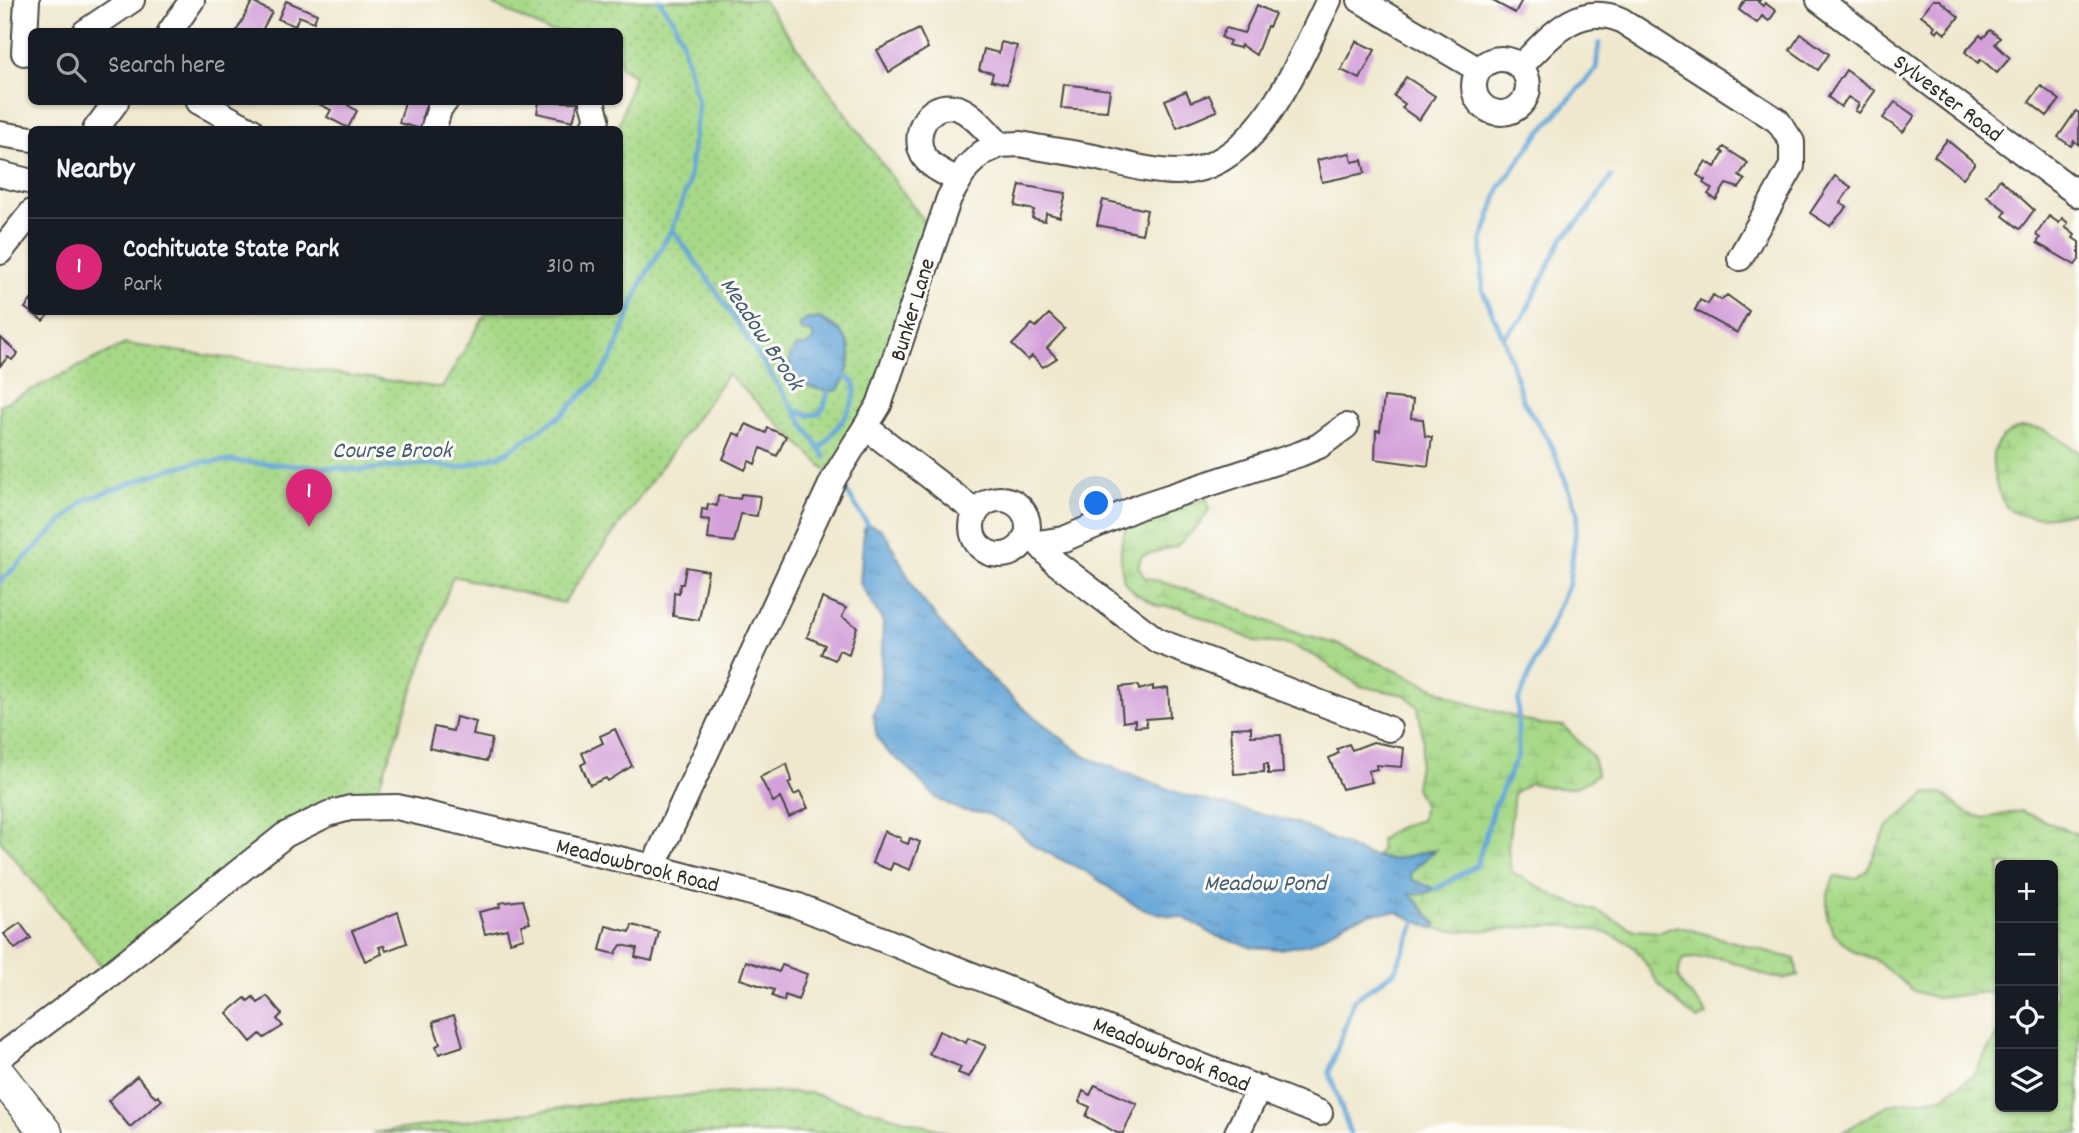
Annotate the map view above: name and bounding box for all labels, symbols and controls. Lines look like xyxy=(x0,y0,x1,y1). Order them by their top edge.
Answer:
search box xyxy=(28,28,623,105)
icon: search xyxy=(52,48,90,86)
text: Search here xyxy=(108,48,226,85)
street label: Sylvester Road xyxy=(1885,48,2009,152)
text: Nearby xyxy=(56,150,134,193)
text: Cochituate State Park xyxy=(123,232,339,269)
text: 1 xyxy=(76,251,82,284)
text: 310 m xyxy=(546,251,595,284)
street label: Bunker Lane xyxy=(883,255,946,365)
text: Park xyxy=(123,269,162,302)
water label: Meadow Brook xyxy=(710,271,812,400)
water label: Course Brook xyxy=(332,435,454,469)
pin: 1 xyxy=(286,469,332,527)
your location xyxy=(1079,486,1113,520)
street label: Meadowbrook Road xyxy=(552,831,722,904)
map controls xyxy=(1995,860,2058,1112)
button: + xyxy=(1995,860,2058,923)
water label: Meadow Pond xyxy=(1204,868,1329,902)
button: − xyxy=(1995,923,2058,986)
button: locate xyxy=(1995,986,2058,1049)
street label: Meadowbrook Road xyxy=(1087,1010,1254,1103)
button: layers xyxy=(1995,1049,2058,1112)

